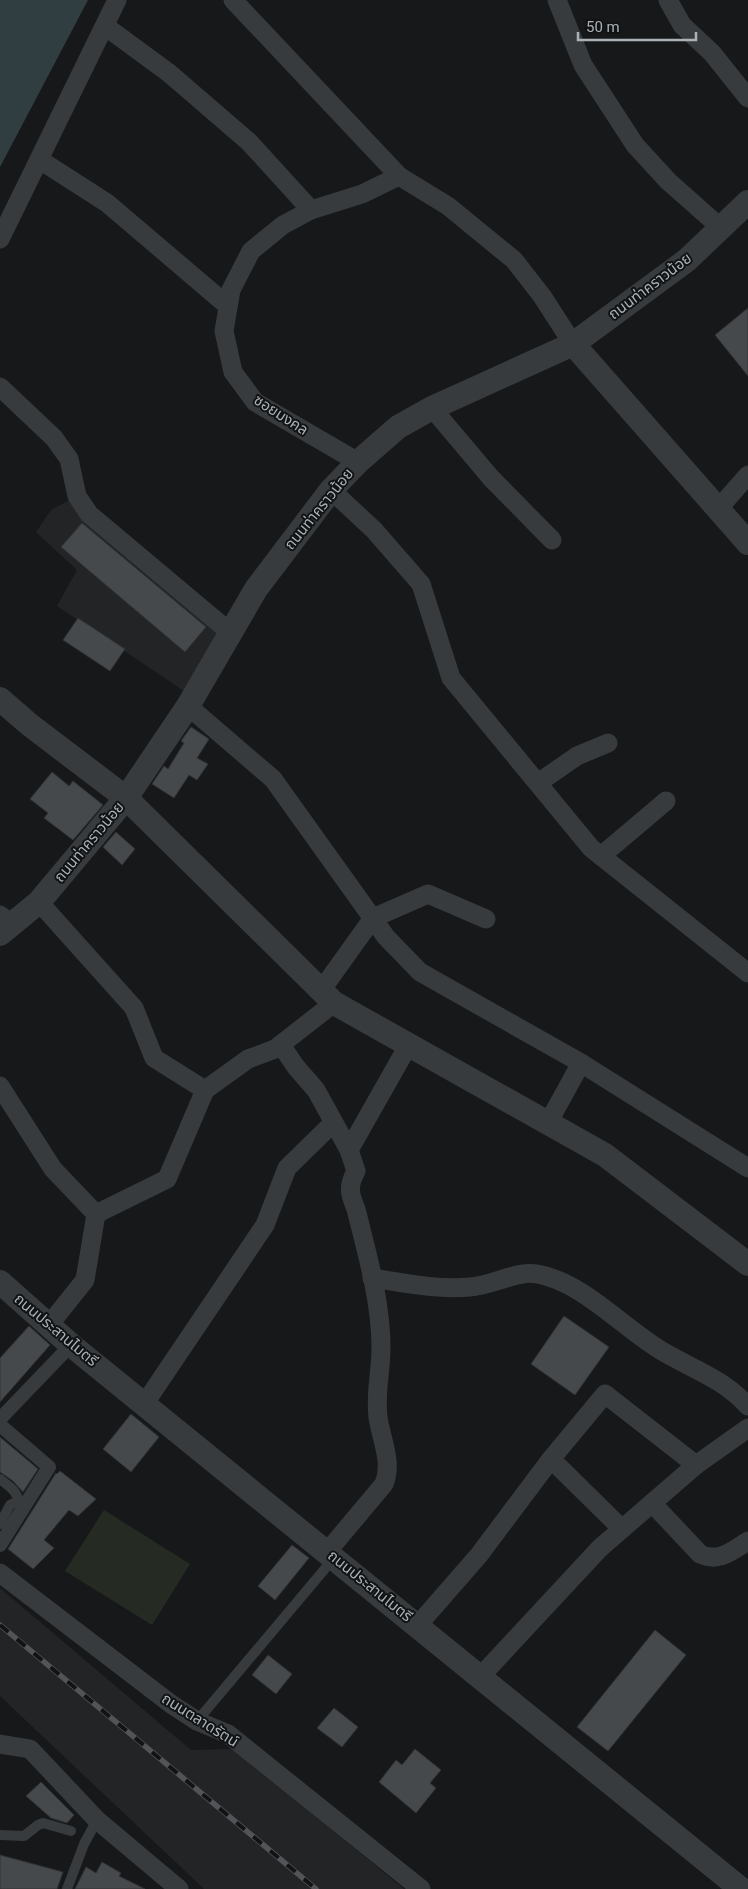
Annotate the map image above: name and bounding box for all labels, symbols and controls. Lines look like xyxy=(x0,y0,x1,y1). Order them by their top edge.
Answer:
scale bar xyxy=(578,10,696,42)
text: 50 m xyxy=(586,18,620,36)
street label: ถนนท่าคราวน้อย xyxy=(605,249,695,323)
street label: ซอยมงคล xyxy=(251,391,311,439)
street label: ถนนท่าคราวน้อย xyxy=(281,465,357,553)
street label: ถนนท่าคราวน้อย xyxy=(50,798,128,886)
street label: ถนนประสานไมตรี xyxy=(11,1290,101,1370)
street label: ถนนประสานไมตรี xyxy=(324,1546,416,1626)
street label: ถนนตลาดรัตน์ xyxy=(158,1689,242,1751)

